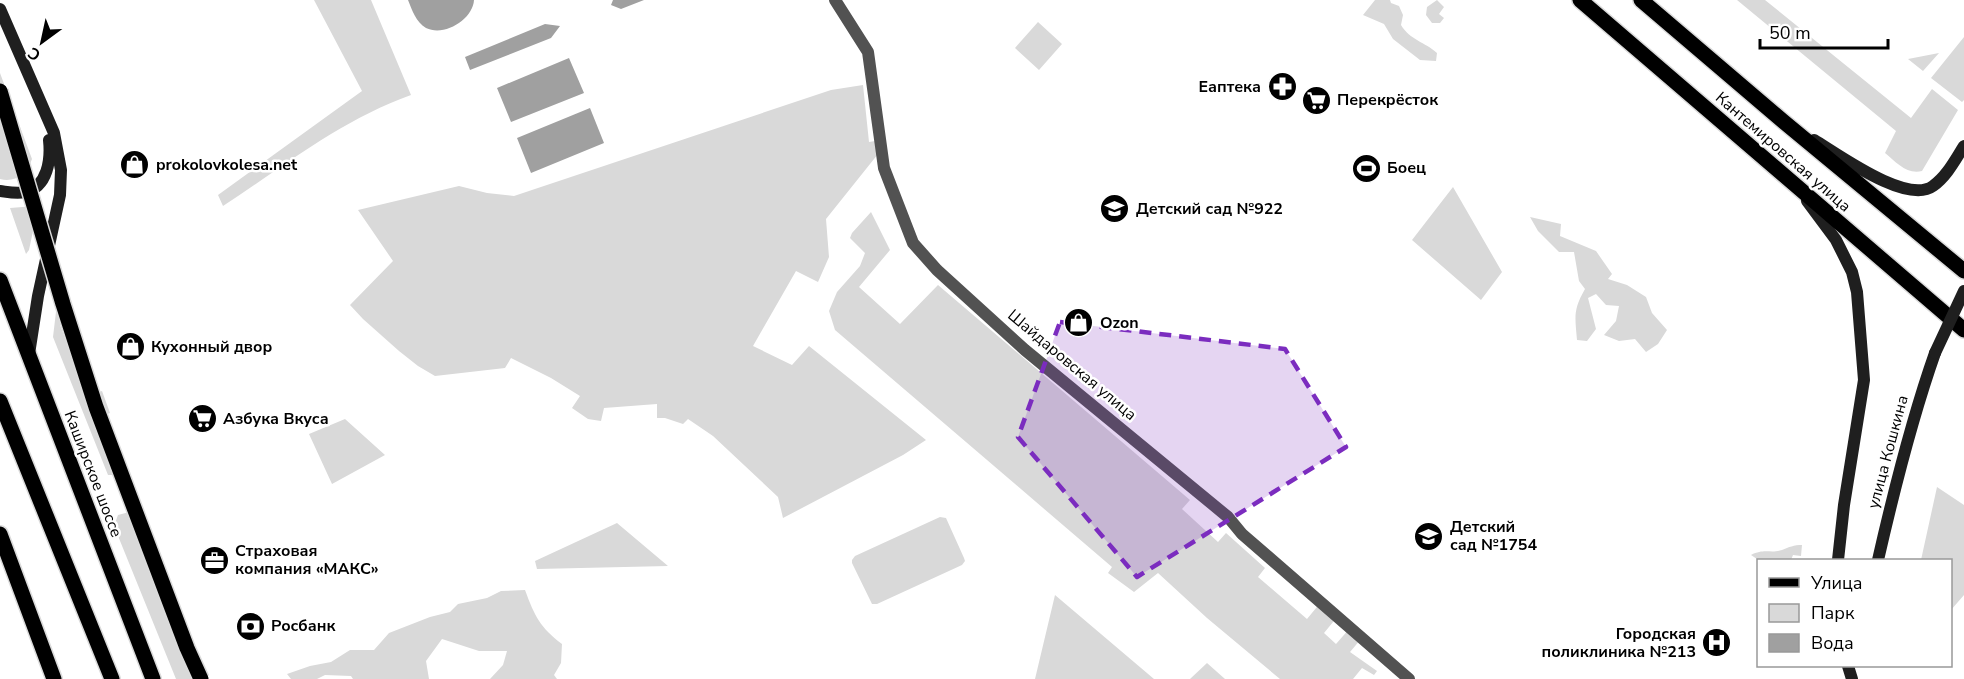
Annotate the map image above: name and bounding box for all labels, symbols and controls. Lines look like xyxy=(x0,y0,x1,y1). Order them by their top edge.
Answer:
north arrow xyxy=(12,12,72,72)
scale bar xyxy=(1760,12,1888,50)
text: 50 m xyxy=(1769,21,1811,45)
text: С xyxy=(24,41,45,66)
pharmacy icon: Еаптека xyxy=(1266,71,1298,103)
place label: Еаптека xyxy=(1198,76,1261,98)
supermarket icon: Перекрёсток xyxy=(1300,84,1332,116)
street label: Кантемировская улица xyxy=(1710,87,1856,217)
place label: Перекрёсток xyxy=(1337,89,1439,111)
shop icon: prokolovkolesa.net xyxy=(119,149,151,181)
sports icon: Боец xyxy=(1350,152,1382,184)
place label: prokolovkolesa.net xyxy=(156,154,298,176)
place label: Боец xyxy=(1387,157,1426,179)
school or university icon: Детский сад №922 xyxy=(1099,193,1131,225)
place label: Детский сад №922 xyxy=(1136,198,1283,220)
street label: Шайдаровская улица xyxy=(1003,304,1141,426)
shop icon: Ozon xyxy=(1063,307,1095,339)
place label: Ozon xyxy=(1100,312,1139,334)
shop icon: Кухонный двор xyxy=(114,331,146,363)
place label: Кухонный двор xyxy=(151,336,272,358)
street label: улица Кошкина xyxy=(1862,393,1914,511)
supermarket icon: Азбука Вкуса xyxy=(186,403,218,435)
street label: Каширское шоссе xyxy=(59,408,127,540)
place label: Азбука Вкуса xyxy=(223,408,329,430)
place label: Детский сад №1754 xyxy=(1450,516,1537,556)
school or university icon: Детский сад №1754 xyxy=(1413,520,1445,552)
place label: Страховая компания «МАКС» xyxy=(235,540,379,580)
office icon: Страховая компания «МАКС» xyxy=(198,544,230,576)
legend xyxy=(1757,559,1952,667)
text: Улица xyxy=(1810,571,1862,595)
text: Парк xyxy=(1811,601,1855,625)
bank icon: Росбанк xyxy=(234,610,266,642)
place label: Росбанк xyxy=(271,615,337,637)
place label: Городская поликлиника №213 xyxy=(1542,623,1696,663)
hospital icon: Городская поликлиника №213 xyxy=(1701,627,1733,659)
text: Вода xyxy=(1811,631,1854,655)

